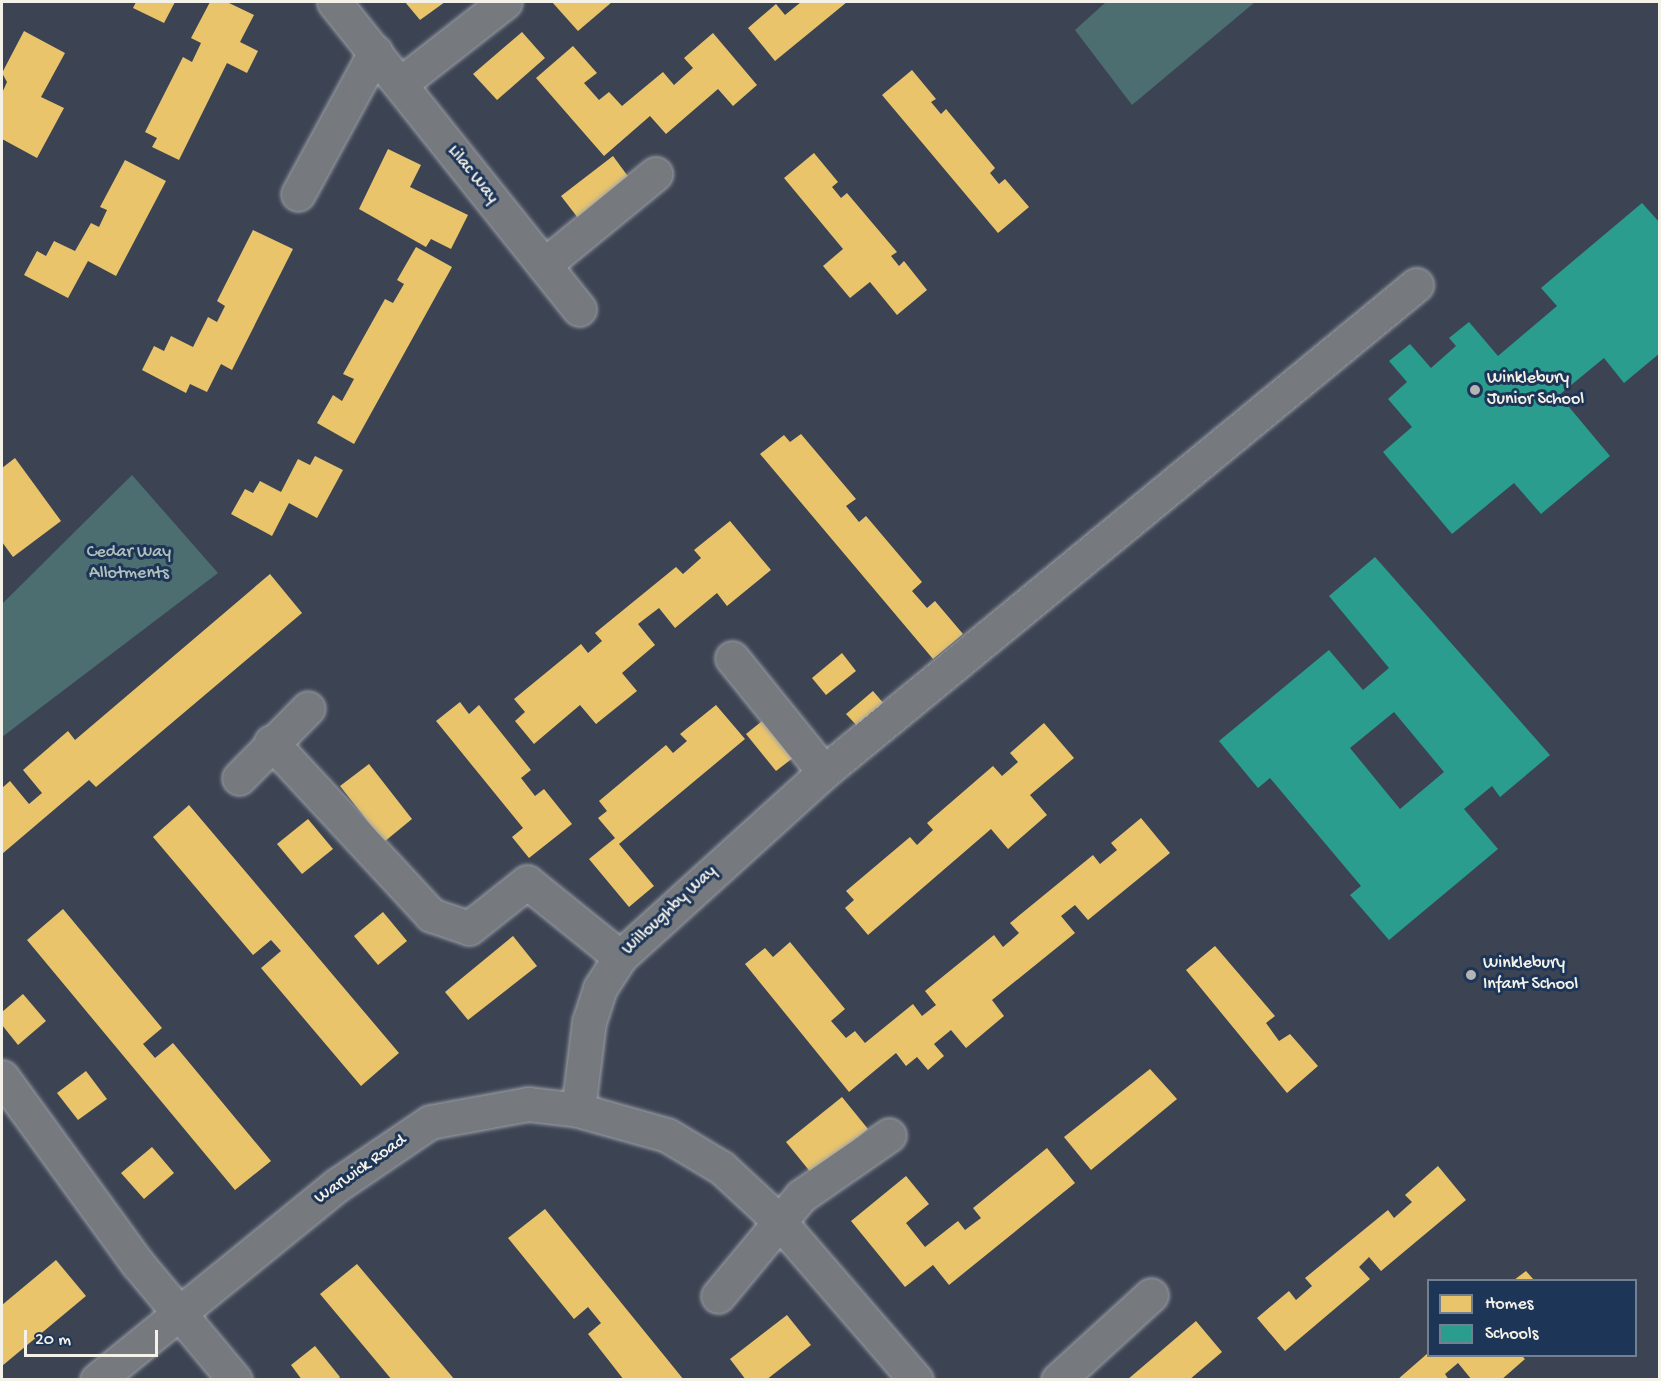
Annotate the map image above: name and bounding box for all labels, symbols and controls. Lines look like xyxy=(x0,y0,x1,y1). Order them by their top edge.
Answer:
street label: Lilac Way xyxy=(442,141,502,209)
place label: Winklebury Junior School xyxy=(1487,369,1584,412)
marker: Winklebury Junior School xyxy=(1468,383,1482,397)
park label: Cedar Way Allotments xyxy=(87,543,171,586)
street label: Willoughby Way xyxy=(618,862,722,960)
place label: Winklebury Infant School xyxy=(1483,954,1578,996)
marker: Winklebury Infant School xyxy=(1464,968,1478,982)
street label: Warwick Road xyxy=(311,1130,411,1210)
legend xyxy=(1427,1279,1637,1357)
text: Homes xyxy=(1485,1294,1533,1315)
scale bar xyxy=(27,1318,160,1356)
text: Schools xyxy=(1485,1324,1538,1345)
text: 20 m xyxy=(35,1330,71,1351)

